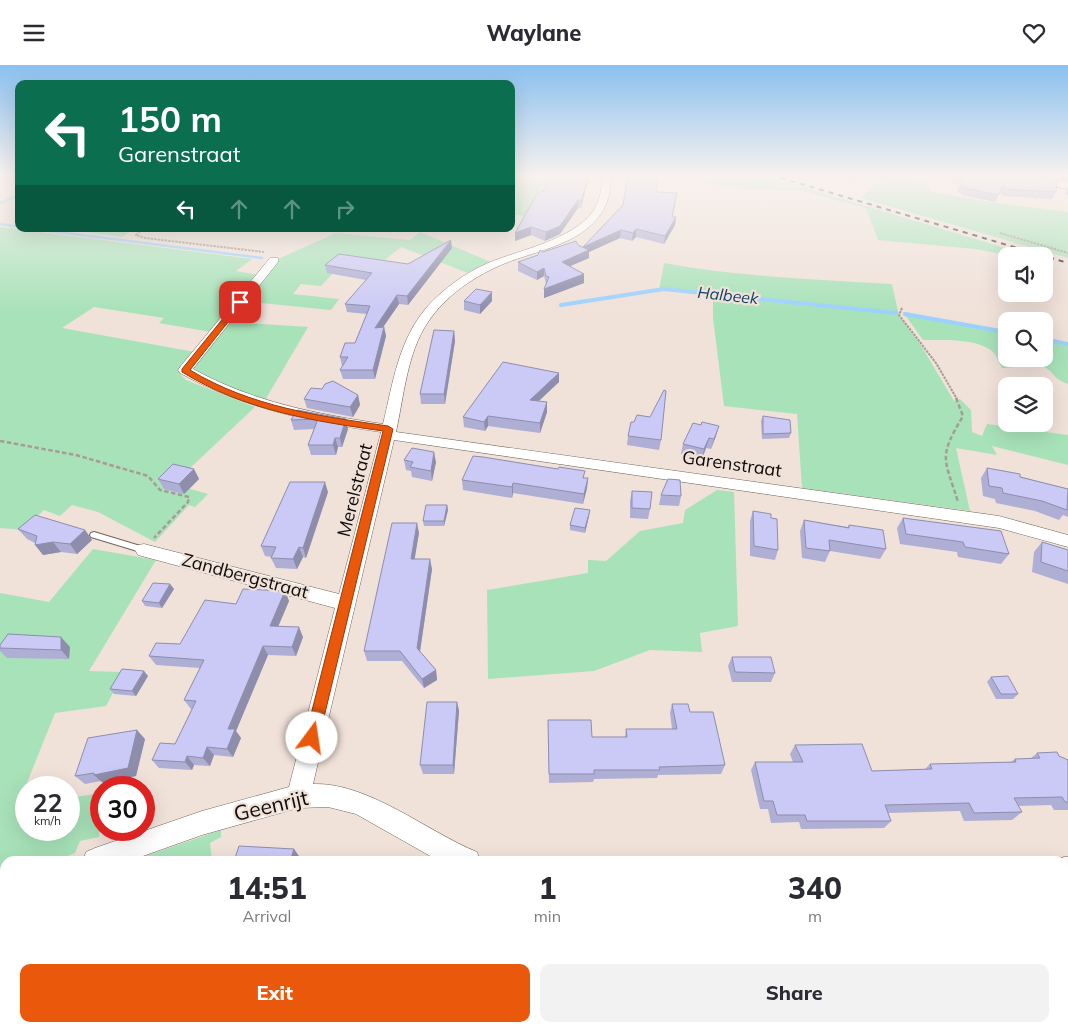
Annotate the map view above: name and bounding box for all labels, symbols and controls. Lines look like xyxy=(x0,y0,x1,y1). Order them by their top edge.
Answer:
icon: menu xyxy=(20,19,48,47)
text: Waylane xyxy=(487,19,581,47)
icon: heart xyxy=(1020,19,1048,47)
text: 150 m xyxy=(118,97,222,141)
icon: left xyxy=(35,100,100,165)
text: Garenstraat xyxy=(118,140,240,168)
icon: left xyxy=(172,195,200,223)
icon: ahead xyxy=(225,195,253,223)
icon: ahead xyxy=(278,195,306,223)
icon: right xyxy=(331,195,359,223)
map controls xyxy=(998,247,1053,432)
button: sound xyxy=(998,247,1053,302)
pin xyxy=(219,281,261,323)
water label: Halbeek xyxy=(697,282,760,308)
icon: arrive xyxy=(226,288,254,316)
button: search xyxy=(998,312,1053,367)
button: layers xyxy=(998,377,1053,432)
street label: Merelstraat xyxy=(332,441,377,539)
street label: Garenstraat xyxy=(681,445,783,482)
street label: Zandbergstraat xyxy=(179,548,311,603)
position arrow xyxy=(285,711,337,763)
speed limit sign: 30 xyxy=(90,776,155,841)
street label: Geenrijt xyxy=(231,784,310,826)
text: 22 xyxy=(32,787,63,818)
text: km/h xyxy=(34,813,61,828)
text: 14:51 xyxy=(227,869,307,907)
text: 1 xyxy=(538,869,556,907)
text: 340 xyxy=(788,869,842,907)
text: Arrival xyxy=(242,906,291,926)
text: min xyxy=(534,906,561,926)
text: m xyxy=(808,906,822,926)
button: Exit xyxy=(20,964,530,1022)
button: Share xyxy=(540,964,1049,1022)

